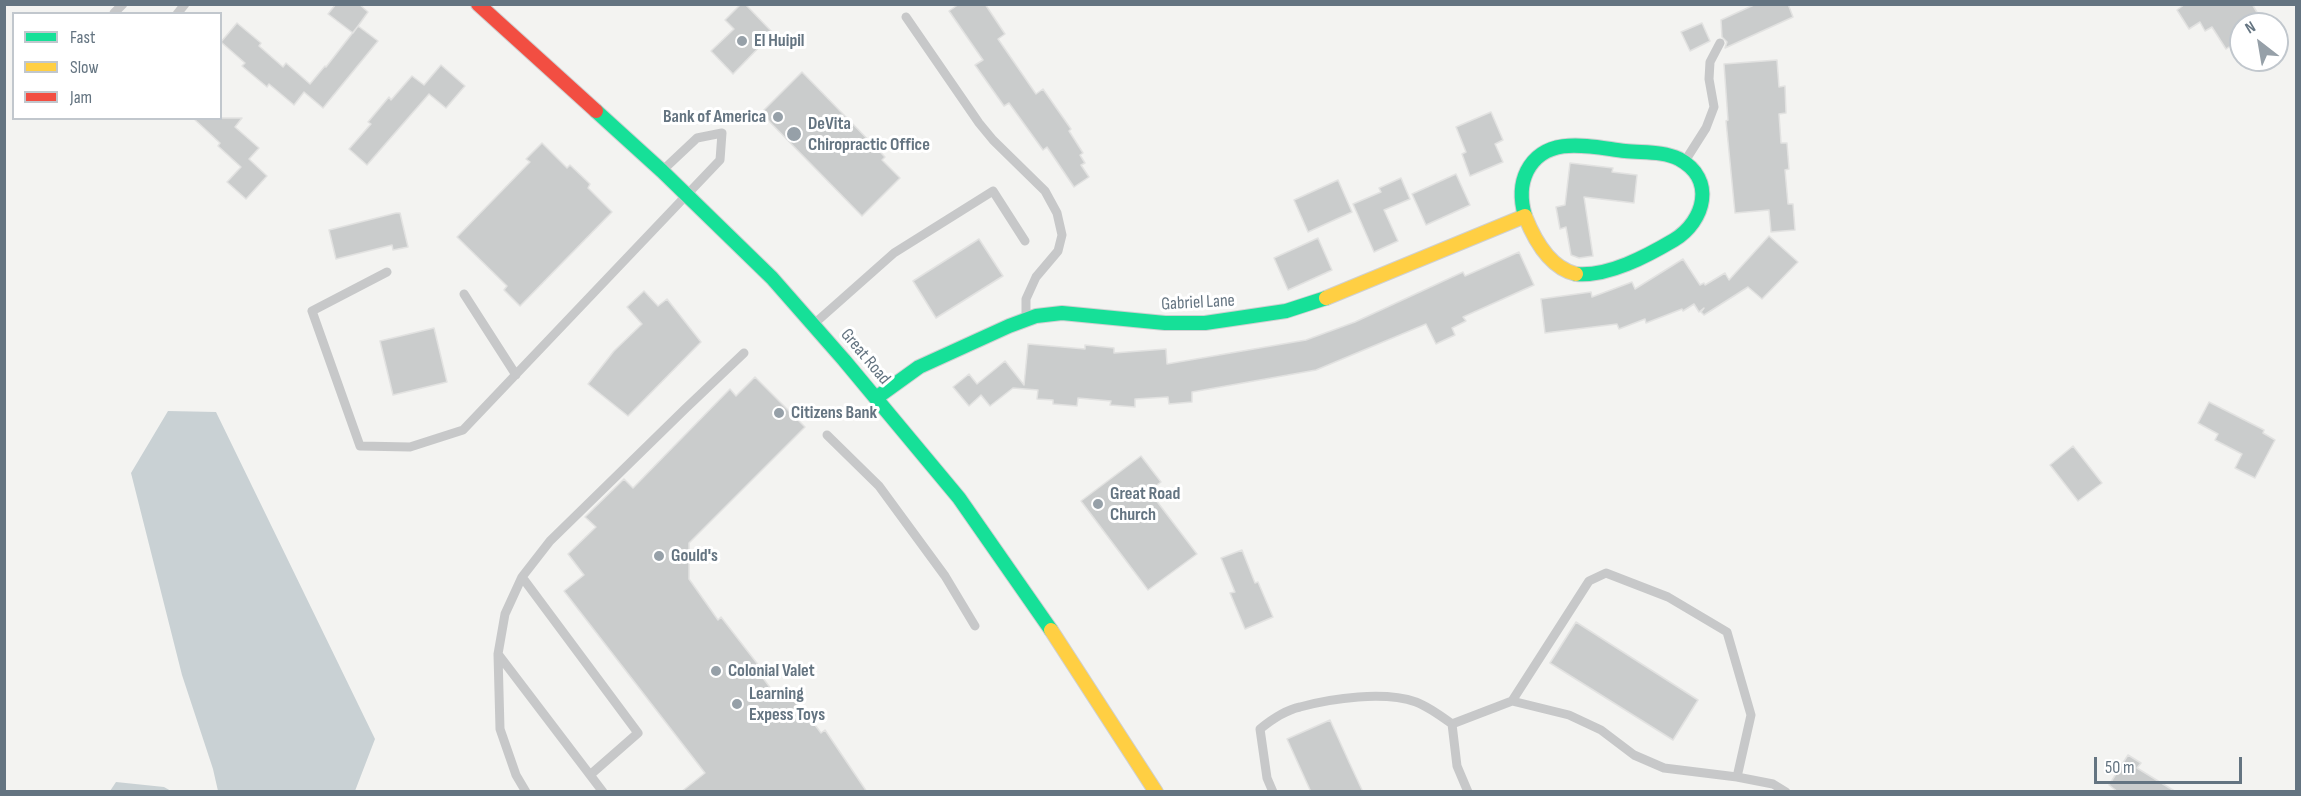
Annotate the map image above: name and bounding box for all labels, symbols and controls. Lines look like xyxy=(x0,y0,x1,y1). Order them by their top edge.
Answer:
legend xyxy=(12,12,222,120)
north arrow xyxy=(2229,12,2289,72)
text: N xyxy=(2242,18,2259,38)
text: Fast xyxy=(70,27,95,48)
place label: El Huipil xyxy=(754,30,804,52)
marker: El Huipil xyxy=(735,34,749,48)
text: Slow xyxy=(70,57,99,78)
text: Jam xyxy=(70,87,92,108)
place label: Bank of America xyxy=(663,106,766,128)
marker: Bank of America xyxy=(771,110,785,124)
place label: DeVita Chiropractic Office xyxy=(808,113,930,156)
marker: DeVita Chiropractic Office xyxy=(785,125,803,143)
street label: Gabriel Lane xyxy=(1161,290,1235,316)
street label: Great Road xyxy=(835,325,895,389)
place label: Citizens Bank xyxy=(791,402,877,424)
marker: Citizens Bank xyxy=(772,406,786,420)
place label: Great Road Church xyxy=(1110,483,1180,526)
marker: Great Road Church xyxy=(1091,497,1105,511)
place label: Gould's xyxy=(671,545,718,567)
marker: Gould's xyxy=(652,549,666,563)
place label: Colonial Valet xyxy=(728,660,815,682)
marker: Colonial Valet xyxy=(709,664,723,678)
place label: Learning Expess Toys xyxy=(749,683,825,726)
marker: Learning Expess Toys xyxy=(730,697,744,711)
scale bar xyxy=(2097,745,2246,783)
text: 50 m xyxy=(2105,757,2135,778)

